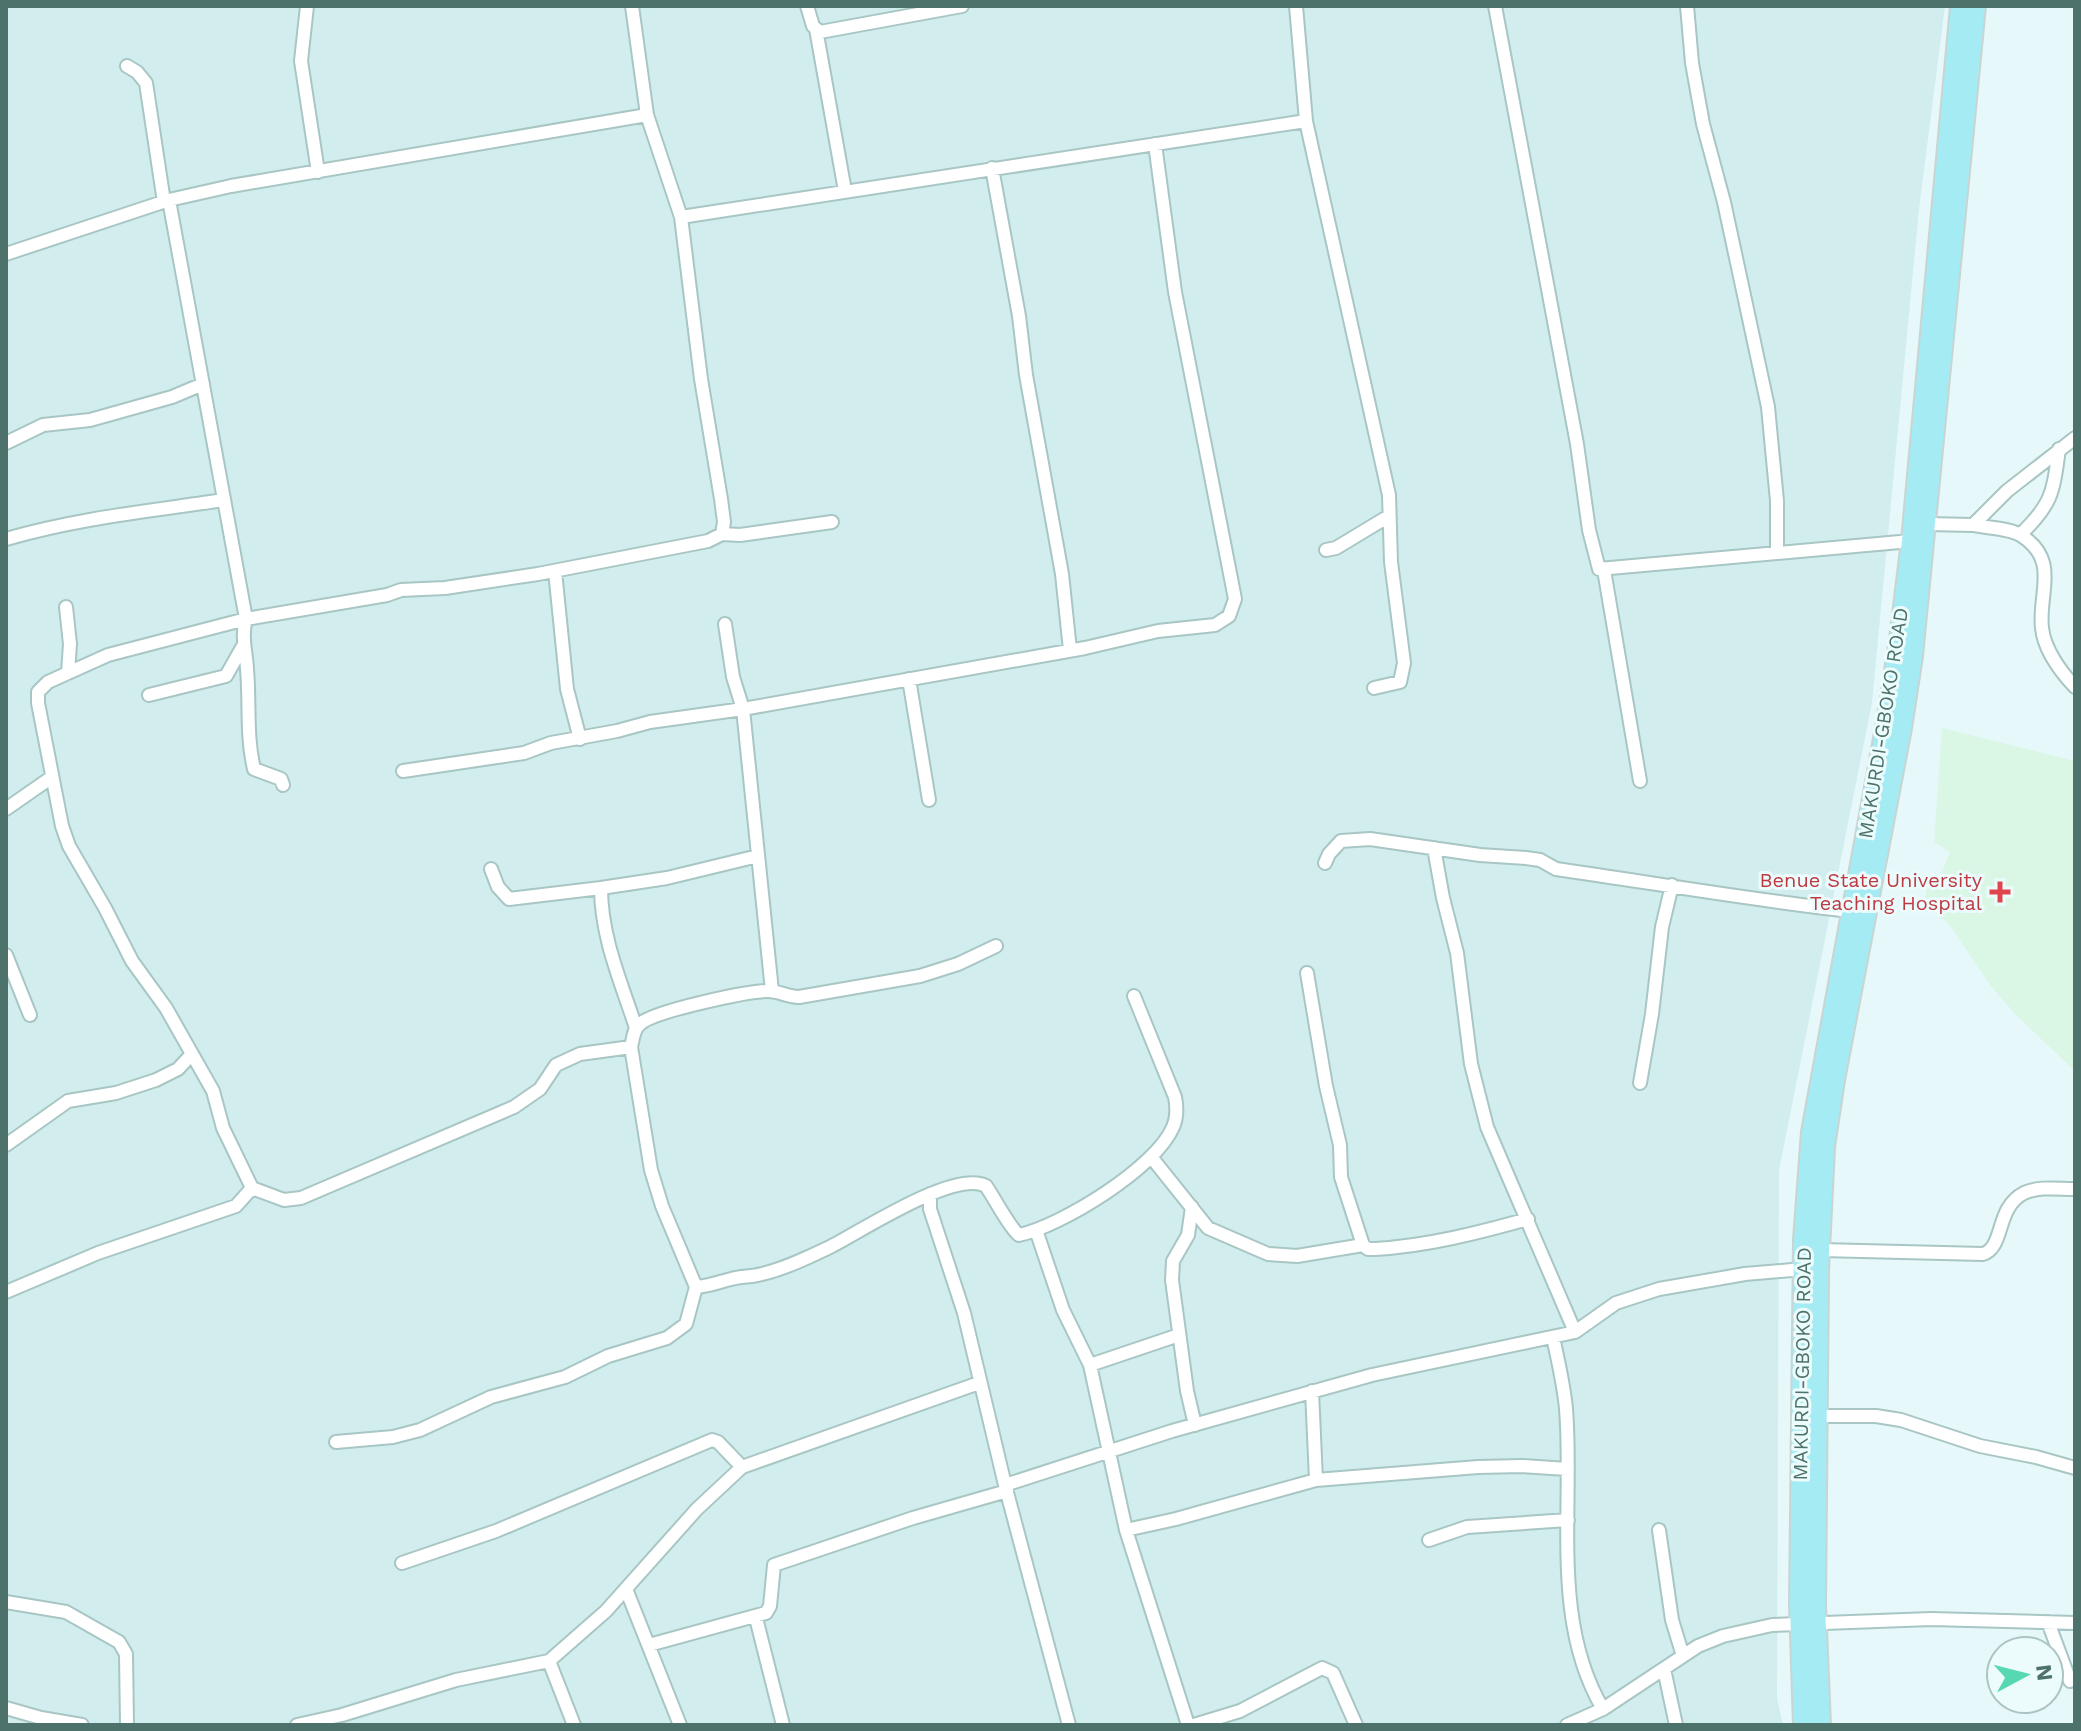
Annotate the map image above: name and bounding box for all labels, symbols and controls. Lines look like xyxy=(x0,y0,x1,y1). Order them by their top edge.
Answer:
street label: MAKURDI-GBOKO ROAD xyxy=(1853,606,1913,840)
place label: Benue State University Teaching Hospital xyxy=(1759,868,1983,915)
marker: Benue State University Teaching Hospital xyxy=(1989,881,2011,903)
street label: MAKURDI-GBOKO ROAD xyxy=(1788,1247,1816,1481)
north arrow xyxy=(1985,1635,2065,1715)
text: N xyxy=(2031,1663,2058,1682)

